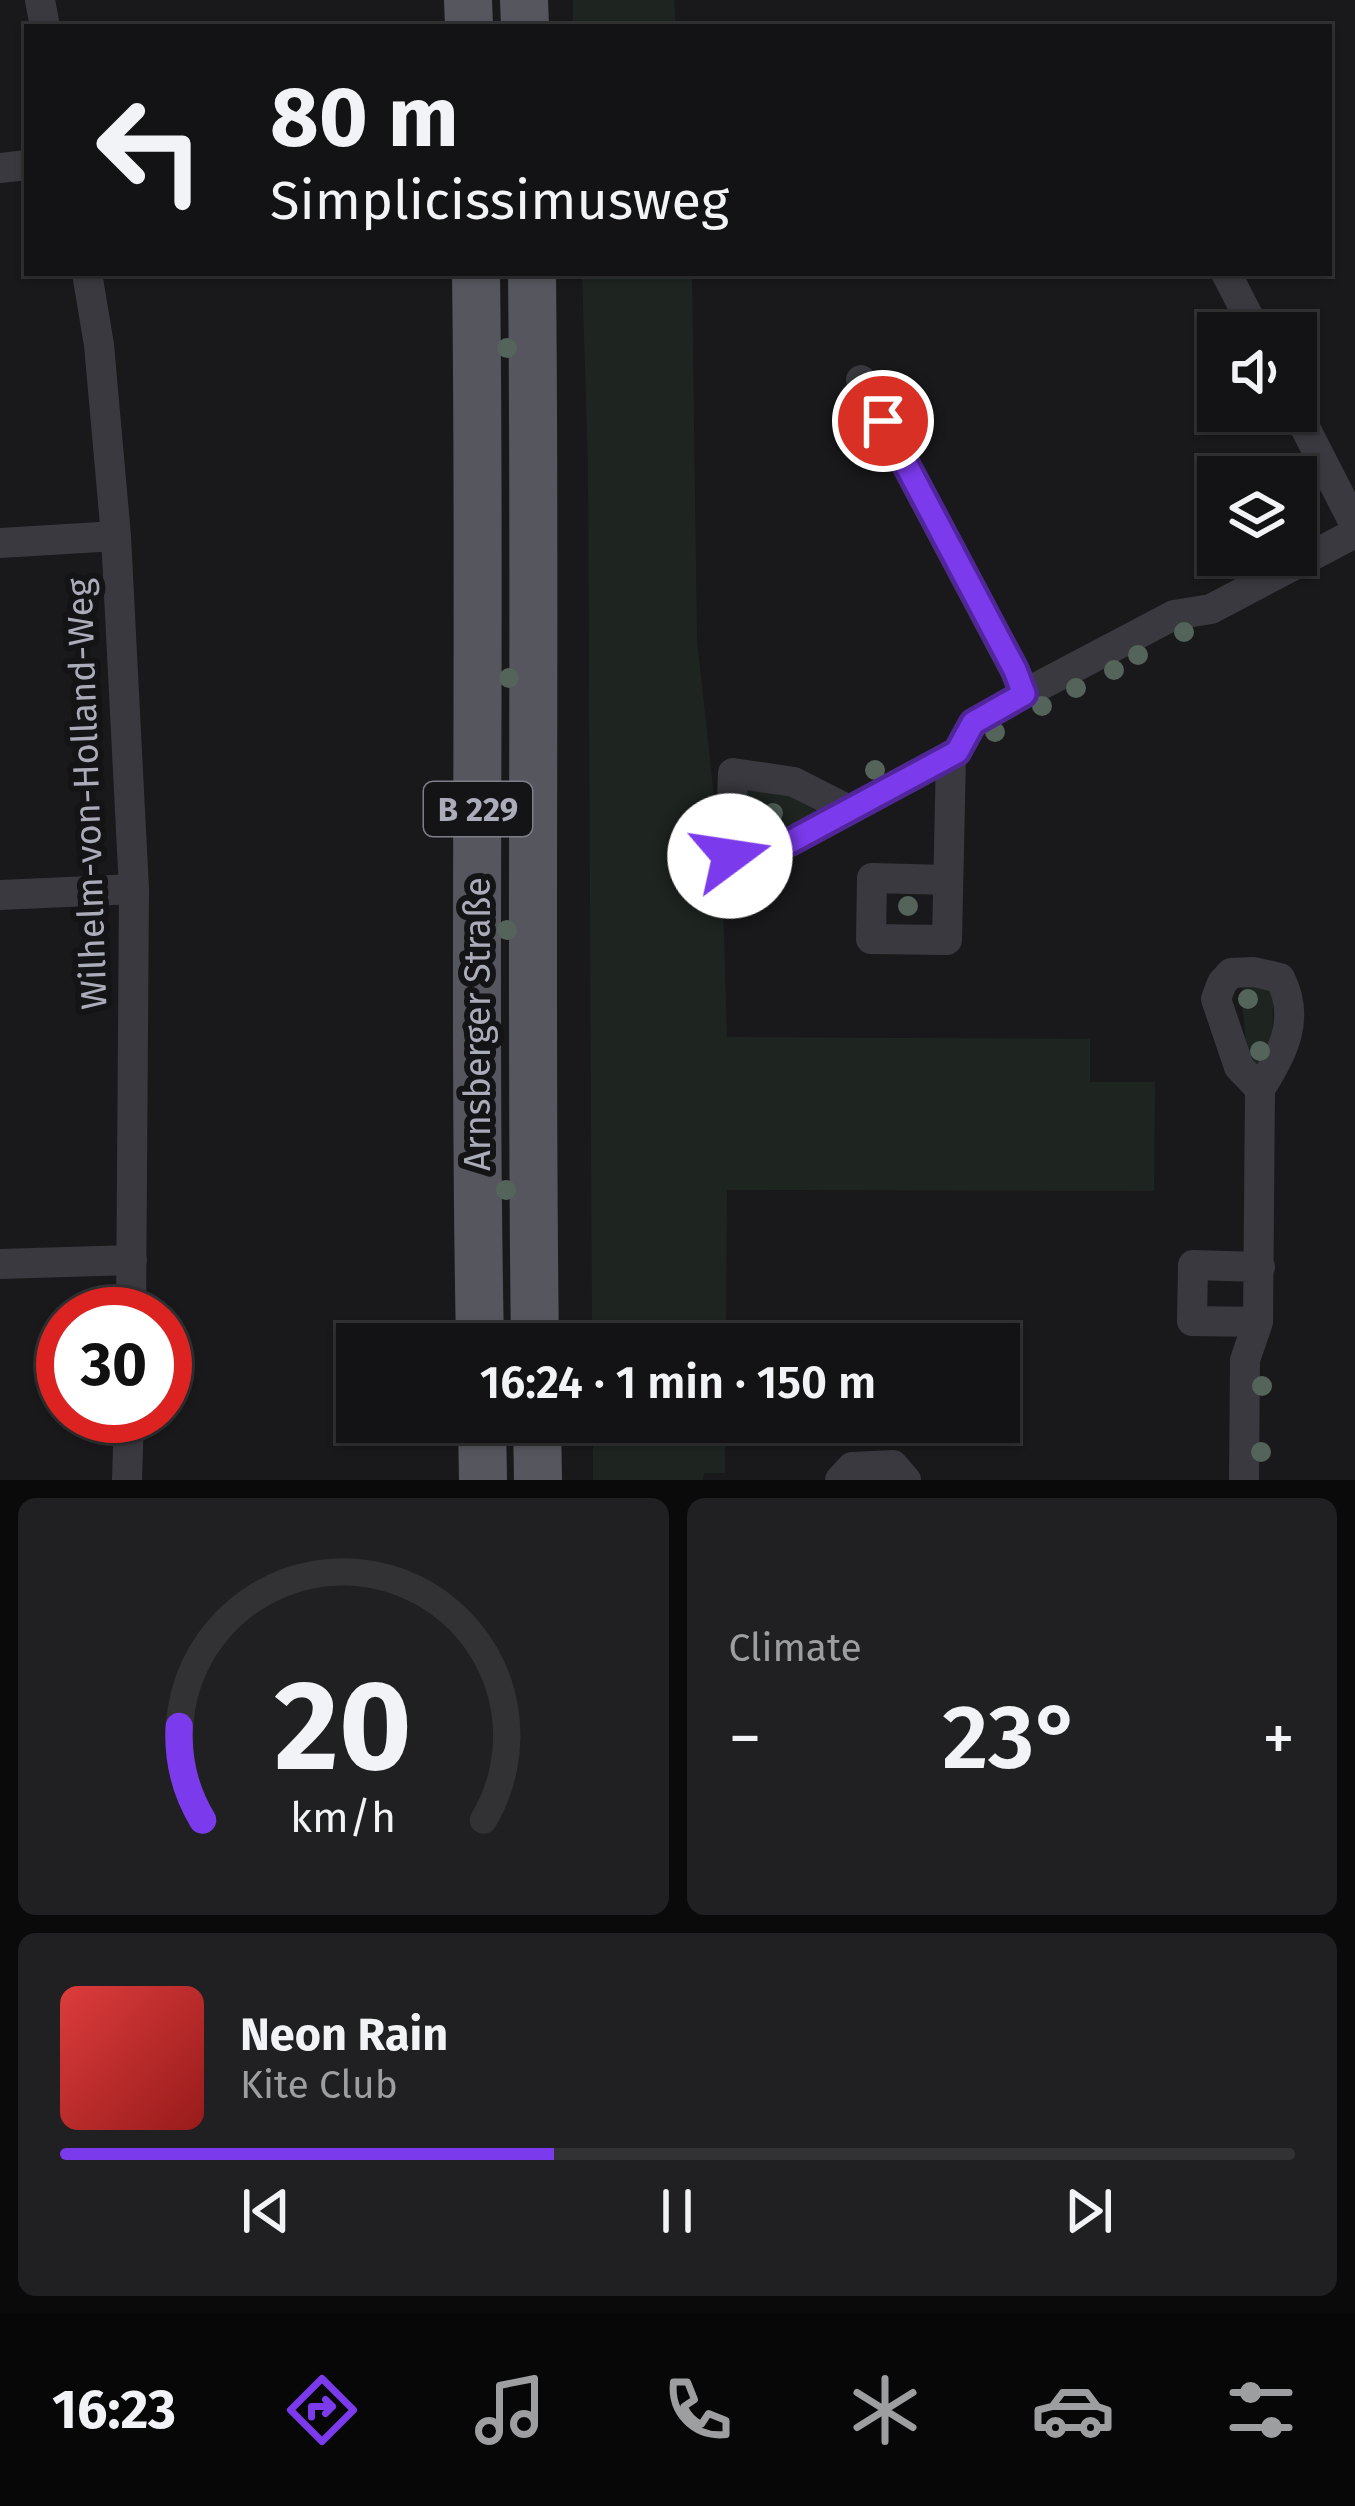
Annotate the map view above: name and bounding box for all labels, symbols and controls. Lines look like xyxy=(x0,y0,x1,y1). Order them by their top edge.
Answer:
text: 80 m xyxy=(270,67,459,168)
icon: left xyxy=(72,72,228,228)
text: Simplicissimusweg xyxy=(270,169,729,233)
map controls xyxy=(1197,312,1317,576)
button: sound xyxy=(1197,312,1317,432)
pin xyxy=(832,370,934,472)
icon: arrive xyxy=(850,388,916,454)
button: layers xyxy=(1197,456,1317,576)
street label: Wilhelm-von-Holland-Weg xyxy=(57,577,117,1010)
road number: B 229 xyxy=(424,782,532,836)
position arrow xyxy=(667,793,793,919)
street label: Arnsberger Straße xyxy=(456,877,500,1171)
speed limit sign: 30 xyxy=(36,1287,192,1443)
text: 16:24 · 1 min · 150 m xyxy=(480,1356,876,1410)
text: Climate xyxy=(729,1625,862,1671)
text: 20 xyxy=(274,1652,412,1802)
text: 23° xyxy=(942,1684,1081,1792)
text: − xyxy=(729,1699,762,1778)
text: + xyxy=(1262,1699,1295,1778)
text: km/h xyxy=(290,1791,396,1842)
text: Neon Rain xyxy=(240,2008,448,2062)
text: Kite Club xyxy=(240,2062,398,2108)
icon: previous xyxy=(233,2178,299,2244)
icon: pause xyxy=(644,2178,710,2244)
icon: next xyxy=(1056,2178,1122,2244)
icon: directions xyxy=(280,2368,364,2452)
icon: music xyxy=(468,2368,552,2452)
icon: phone xyxy=(656,2368,740,2452)
icon: climate xyxy=(843,2368,927,2452)
icon: car xyxy=(1031,2368,1115,2452)
icon: filters xyxy=(1219,2368,1303,2452)
text: 16:23 xyxy=(52,2378,176,2442)

